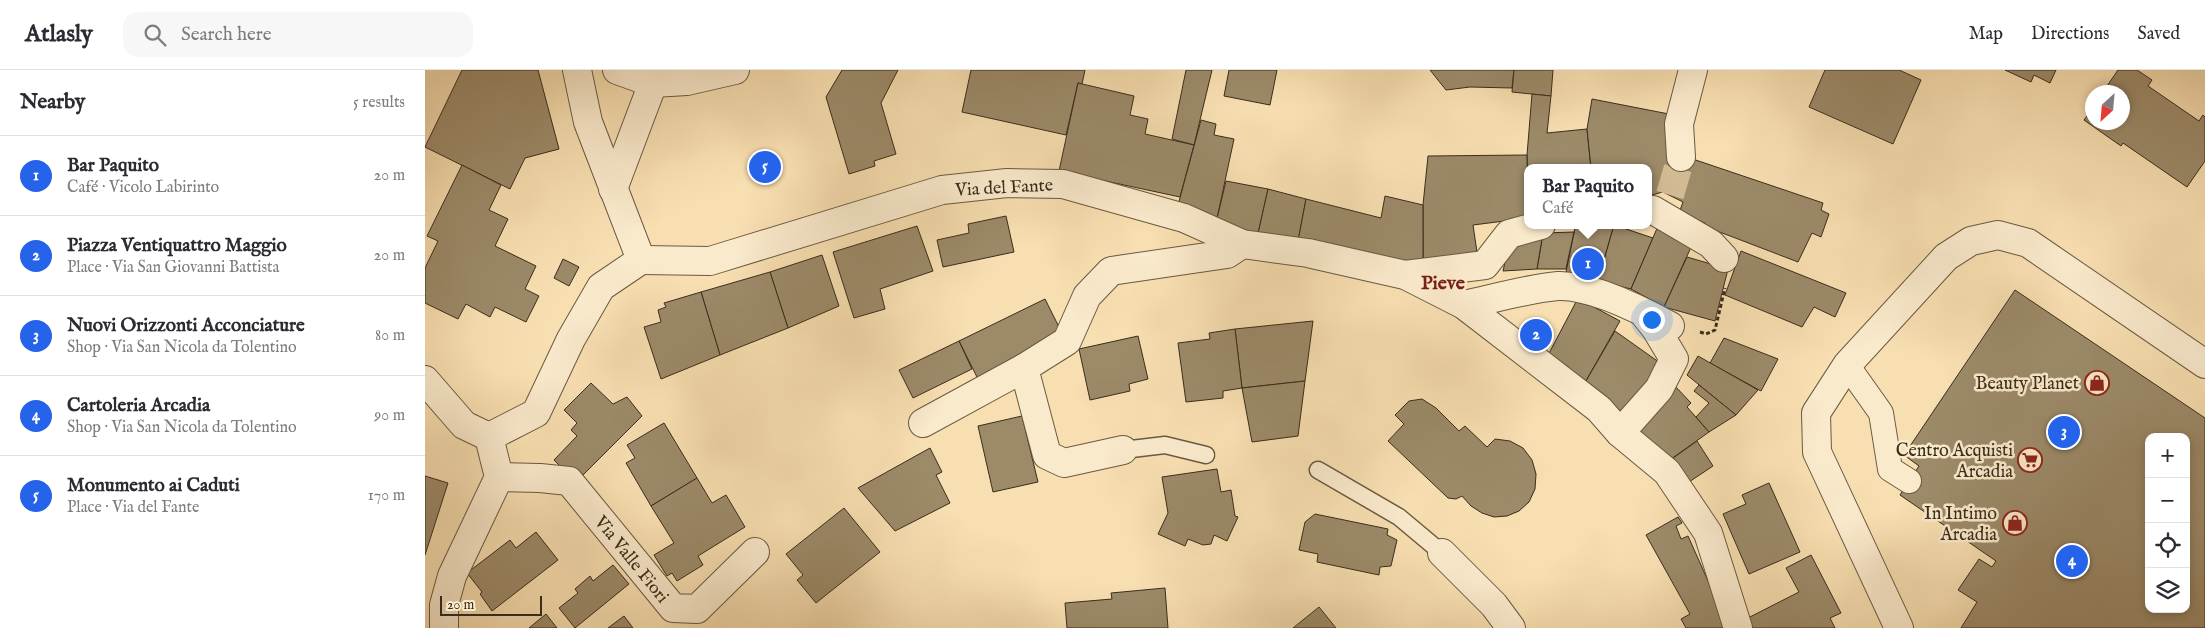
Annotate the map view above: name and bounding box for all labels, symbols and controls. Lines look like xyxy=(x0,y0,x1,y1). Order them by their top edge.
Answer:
search box xyxy=(123,12,473,57)
text: Atlasly xyxy=(25,19,93,50)
icon: search xyxy=(141,21,169,49)
text: Search here xyxy=(181,23,271,47)
text: Map xyxy=(1969,23,2003,46)
text: Directions xyxy=(2031,23,2109,46)
text: Saved xyxy=(2137,23,2180,46)
north arrow xyxy=(2085,85,2130,130)
text: Nearby xyxy=(20,89,85,116)
text: 5 results xyxy=(353,93,405,113)
pin: 5 xyxy=(749,148,781,186)
text: Bar Paquito xyxy=(67,154,159,178)
popup xyxy=(1524,164,1652,229)
text: 1 xyxy=(33,166,39,186)
text: 20 m xyxy=(374,166,405,186)
street label: Via del Fante xyxy=(954,174,1054,203)
text: Bar Paquito xyxy=(1542,175,1634,199)
text: Café · Vicolo Labirinto xyxy=(67,178,219,198)
text: Café xyxy=(1542,199,1573,219)
text: Piazza Ventiquattro Maggio xyxy=(67,234,287,258)
pin: 1 xyxy=(1572,245,1604,283)
text: 2 xyxy=(32,246,40,266)
text: 20 m xyxy=(374,246,405,266)
text: Place · Via San Giovanni Battista xyxy=(67,258,280,278)
district label: Pieve xyxy=(1421,271,1466,296)
your location xyxy=(1639,307,1665,333)
text: Nuovi Orizzonti Acconciature xyxy=(67,314,305,338)
pin: 2 xyxy=(1520,316,1552,354)
text: 3 xyxy=(33,326,39,346)
text: 80 m xyxy=(375,326,405,346)
text: Shop · Via San Nicola da Tolentino xyxy=(67,338,297,358)
shop icon: Beauty Planet xyxy=(2084,370,2110,396)
place label: Beauty Planet xyxy=(1976,373,2079,396)
text: Cartoleria Arcadia xyxy=(67,394,210,418)
text: 4 xyxy=(32,406,40,426)
text: 90 m xyxy=(374,406,405,426)
pin: 3 xyxy=(2048,413,2080,451)
text: Shop · Via San Nicola da Tolentino xyxy=(67,418,297,438)
map controls xyxy=(2145,433,2190,613)
button: + xyxy=(2145,433,2190,478)
place label: Centro Acquisti Arcadia xyxy=(1896,440,2013,484)
supermarket icon: Centro Acquisti Arcadia xyxy=(2017,447,2043,473)
text: Monumento ai Caduti xyxy=(67,474,240,498)
button: − xyxy=(2145,478,2190,523)
text: 5 xyxy=(33,486,39,506)
text: 170 m xyxy=(368,486,405,506)
text: Place · Via del Fante xyxy=(67,498,199,518)
place label: In Intimo Arcadia xyxy=(1924,503,1997,547)
shop icon: In Intimo Arcadia xyxy=(2002,510,2028,536)
street label: Via Valle Fiori xyxy=(588,511,673,608)
button: locate xyxy=(2145,523,2190,568)
pin: 4 xyxy=(2056,542,2088,580)
button: layers xyxy=(2145,568,2190,613)
scale bar xyxy=(440,593,543,616)
text: 20 m xyxy=(447,596,474,614)

